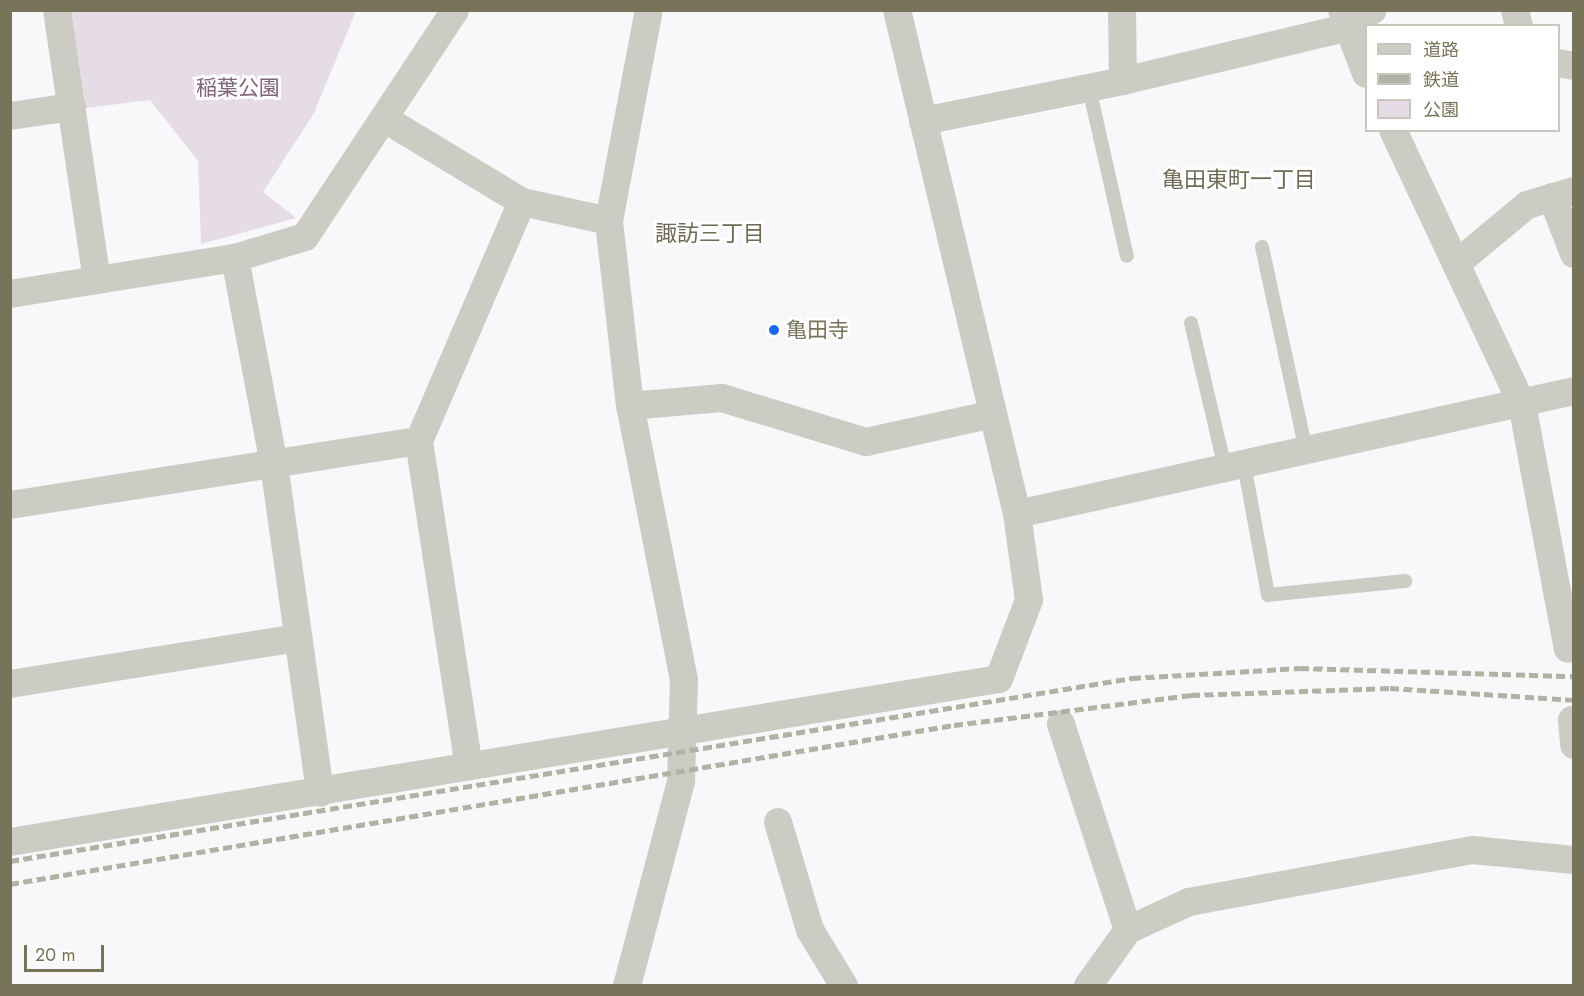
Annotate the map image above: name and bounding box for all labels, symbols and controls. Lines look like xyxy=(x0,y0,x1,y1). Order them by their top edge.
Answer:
legend xyxy=(1365,24,1560,132)
text: 道路 xyxy=(1423,37,1459,63)
text: 鉄道 xyxy=(1423,67,1459,93)
park label: 稲葉公園 xyxy=(196,75,280,101)
text: 公園 xyxy=(1423,97,1459,123)
district label: 亀田東町一丁目 xyxy=(1162,167,1316,193)
district label: 諏訪三丁目 xyxy=(655,221,765,247)
place label: 亀田寺 xyxy=(786,317,849,343)
marker: 亀田寺 xyxy=(767,323,781,337)
scale bar xyxy=(27,933,106,971)
text: 20 m xyxy=(35,942,75,968)

